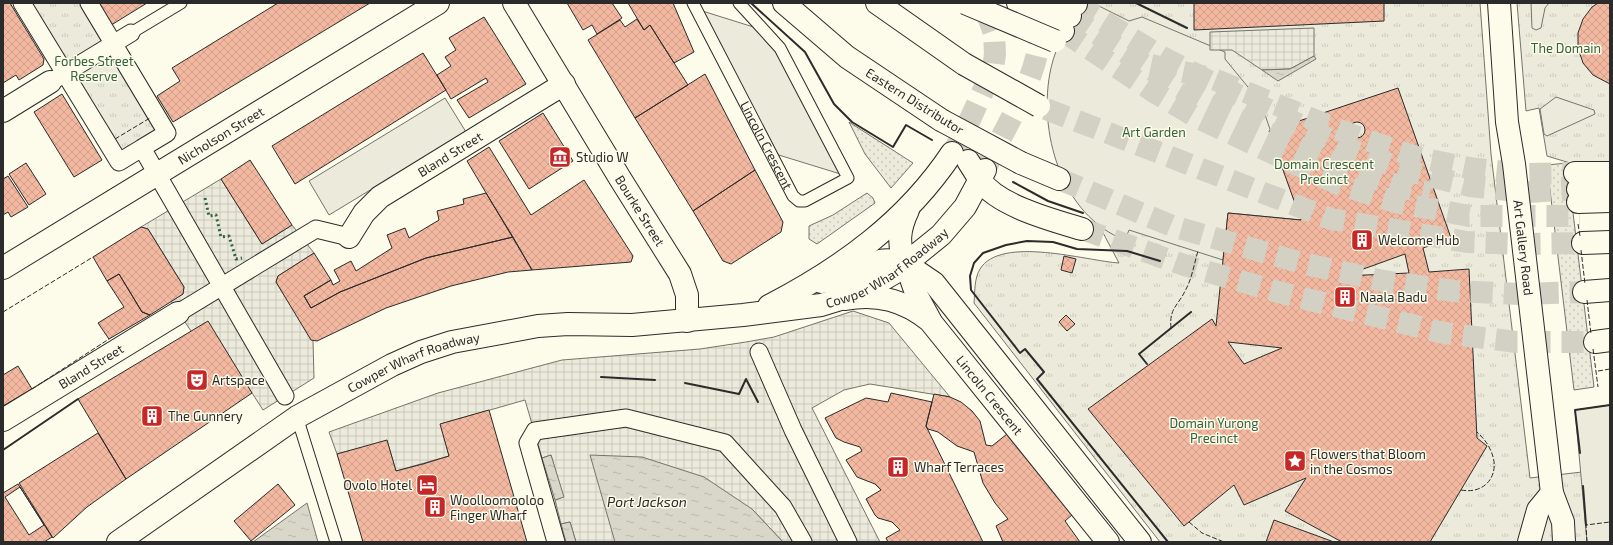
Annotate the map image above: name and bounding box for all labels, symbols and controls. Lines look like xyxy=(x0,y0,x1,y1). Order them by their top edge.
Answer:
park label: The Domain xyxy=(1531,40,1601,56)
park label: Forbes Street Reserve xyxy=(54,53,134,84)
street label: Eastern Distributor xyxy=(863,64,967,138)
street label: Lincoln Crescent xyxy=(737,98,796,192)
street label: Nicholson Street xyxy=(175,103,267,168)
park label: Art Garden xyxy=(1122,124,1186,140)
street label: Bland Street xyxy=(415,128,485,180)
museum icon: Studio W xyxy=(547,144,573,170)
place label: Studio W xyxy=(576,149,629,165)
park label: Domain Crescent Precinct xyxy=(1274,156,1374,187)
street label: Bourke Street xyxy=(612,172,668,249)
street label: Art Gallery Road xyxy=(1510,199,1537,296)
street label: Cowper Wharf Roadway xyxy=(824,225,952,311)
building icon: Welcome Hub xyxy=(1349,227,1375,253)
place label: Welcome Hub xyxy=(1378,232,1459,248)
building icon: Naala Badu xyxy=(1332,284,1358,310)
place label: Naala Badu xyxy=(1360,289,1427,305)
street label: Cowper Wharf Roadway xyxy=(345,329,481,396)
street label: Bland Street xyxy=(56,340,126,392)
street label: Lincoln Crescent xyxy=(953,352,1026,438)
theatre icon: Artspace xyxy=(184,367,210,393)
place label: Artspace xyxy=(212,372,265,388)
building icon: The Gunnery xyxy=(139,403,165,429)
place label: The Gunnery xyxy=(168,408,243,424)
park label: Domain Yurong Precinct xyxy=(1169,415,1259,446)
place label: Flowers that Bloom in the Cosmos xyxy=(1310,446,1426,477)
place icon: Flowers that Bloom in the Cosmos xyxy=(1282,448,1308,474)
building icon: Wharf Terraces xyxy=(885,454,911,480)
place label: Wharf Terraces xyxy=(914,459,1004,475)
hotel icon: Ovolo Hotel xyxy=(414,472,440,498)
place label: Ovolo Hotel xyxy=(343,477,412,493)
place label: Woolloomooloo Finger Wharf xyxy=(450,492,544,523)
water label: Port Jackson xyxy=(607,493,687,510)
building icon: Woolloomooloo Finger Wharf xyxy=(422,494,448,520)

